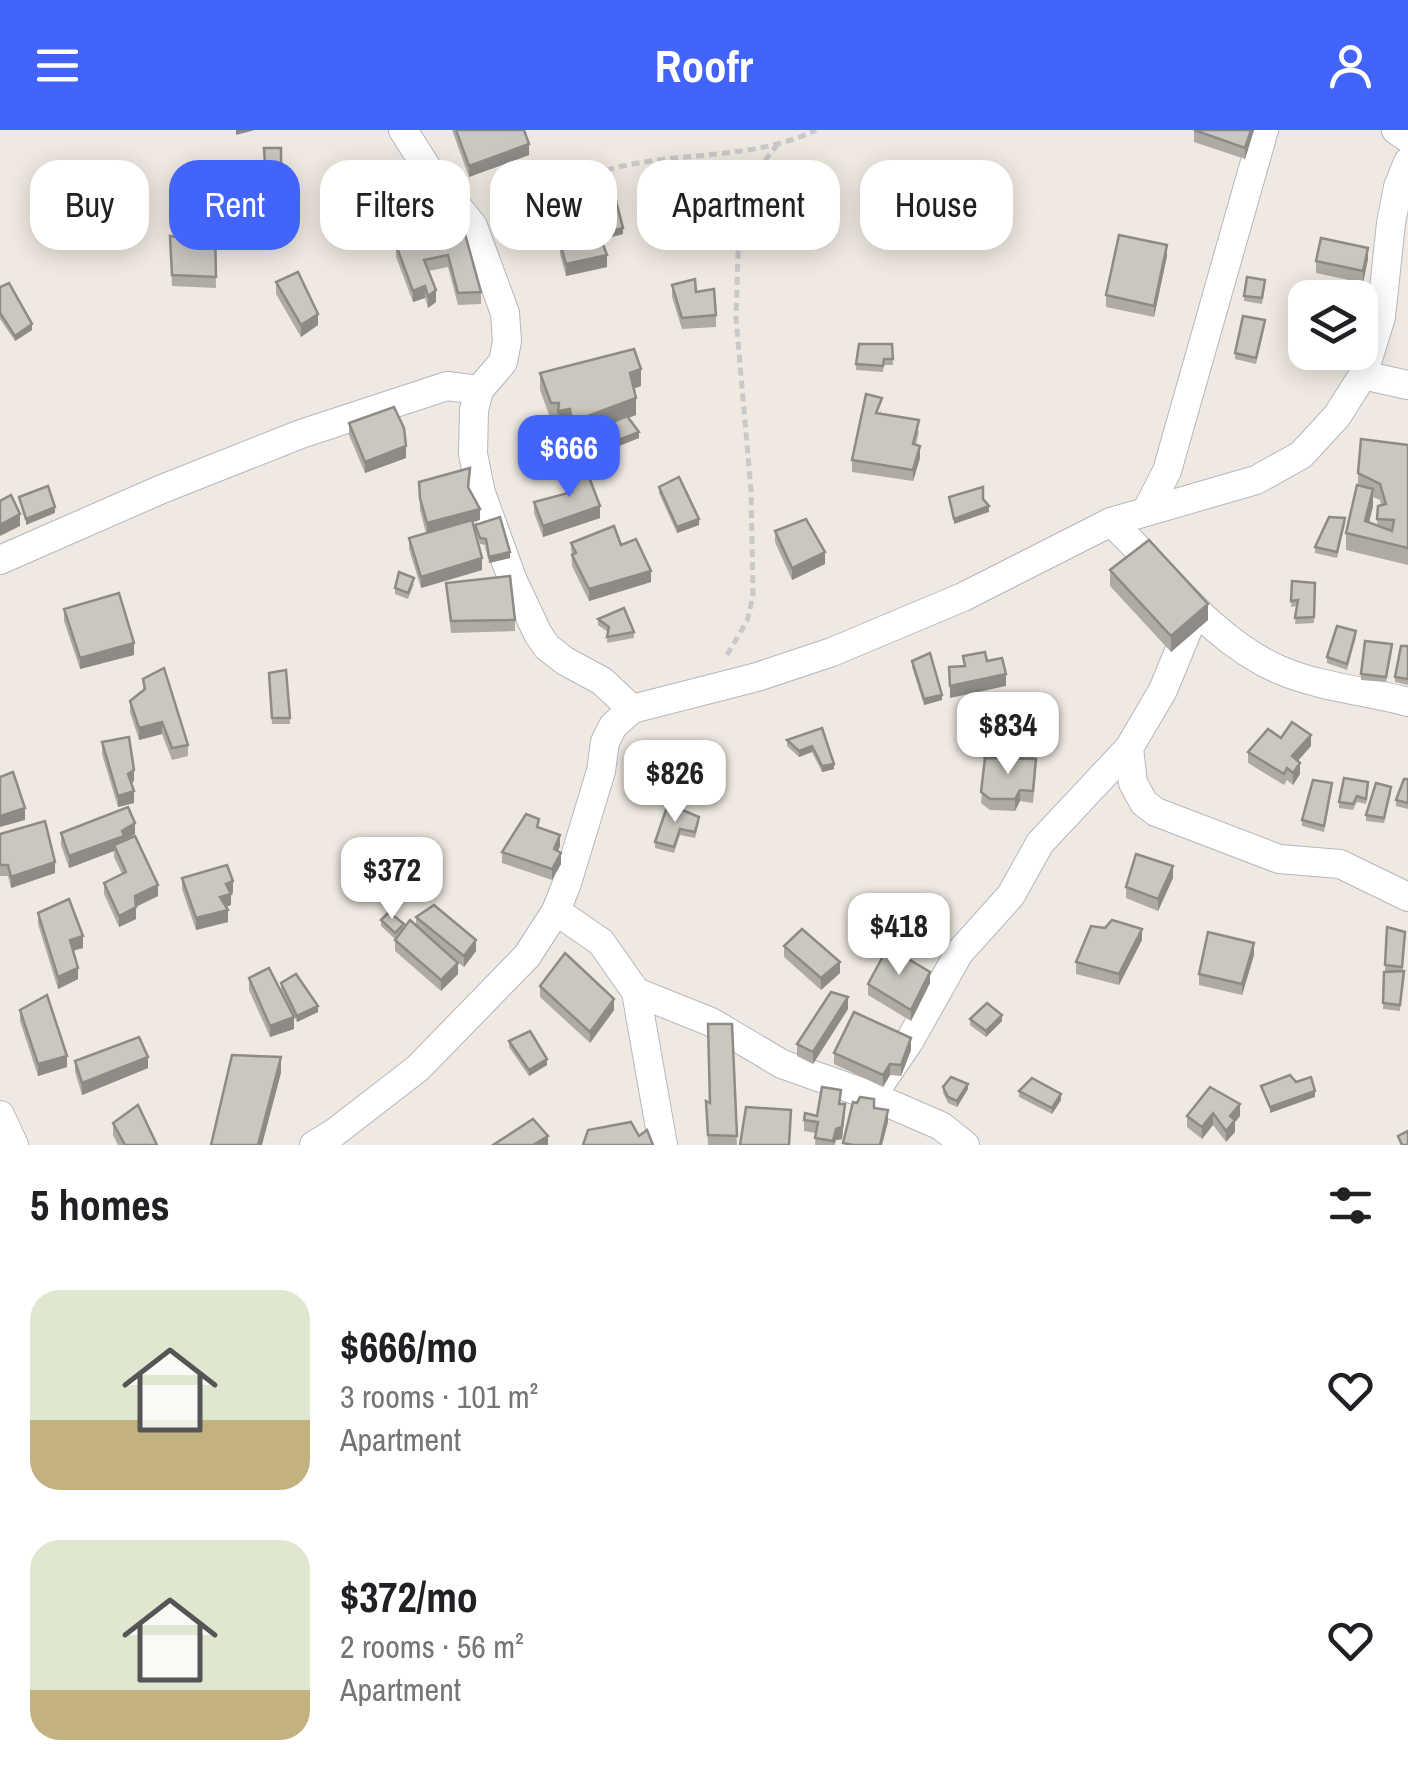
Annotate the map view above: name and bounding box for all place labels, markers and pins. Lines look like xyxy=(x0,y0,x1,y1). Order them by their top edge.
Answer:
pin: $666 xyxy=(510,415,628,500)
pin: $834 xyxy=(949,692,1067,777)
pin: $826 xyxy=(616,740,734,825)
pin: $372 xyxy=(333,837,451,922)
pin: $418 xyxy=(840,893,958,978)

